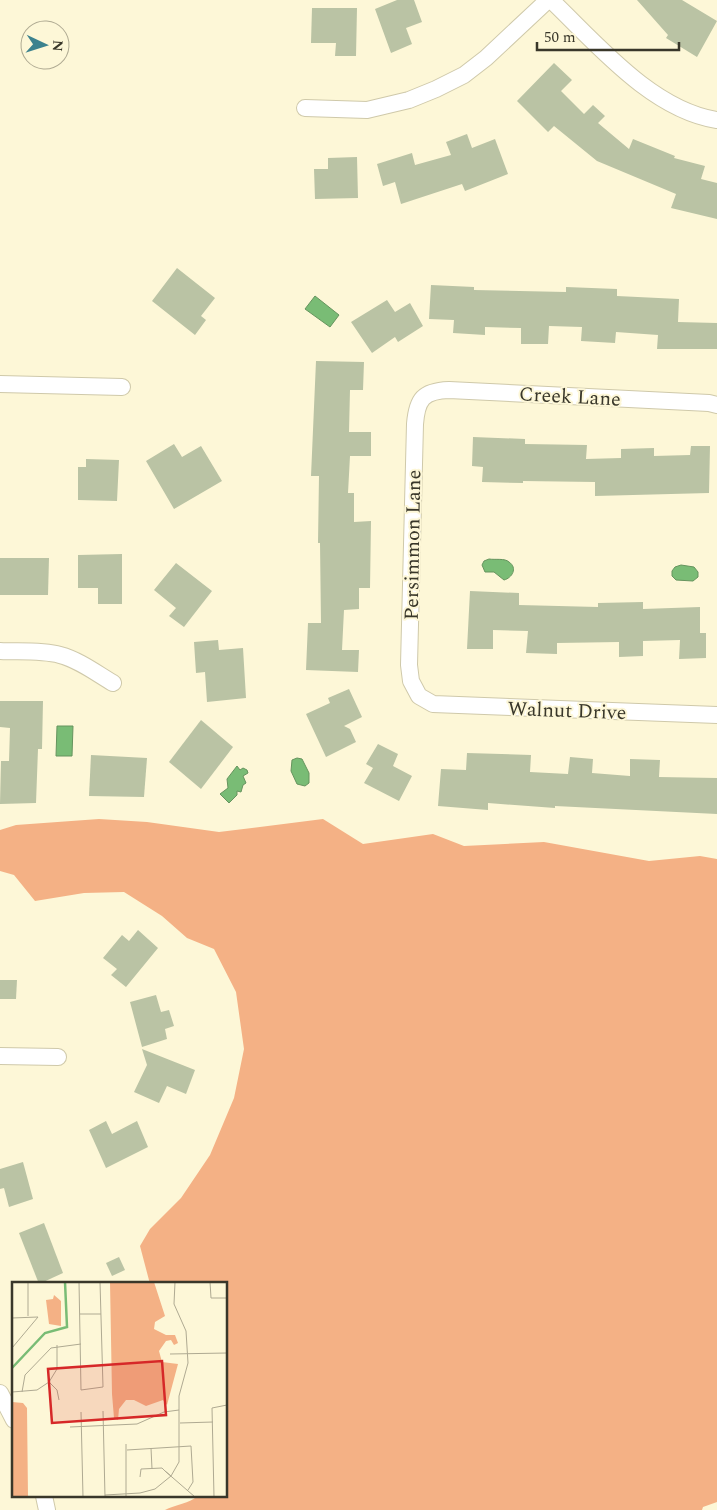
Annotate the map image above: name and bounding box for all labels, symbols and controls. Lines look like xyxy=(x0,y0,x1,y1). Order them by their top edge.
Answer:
north arrow xyxy=(20,20,70,70)
scale bar xyxy=(537,20,680,52)
text: 50 m xyxy=(544,26,576,49)
text: N xyxy=(47,39,68,52)
street label: Creek Lane xyxy=(518,379,622,415)
street label: Persimmon Lane xyxy=(397,470,429,621)
street label: Walnut Drive xyxy=(507,694,627,728)
inset map xyxy=(12,1282,228,1498)

